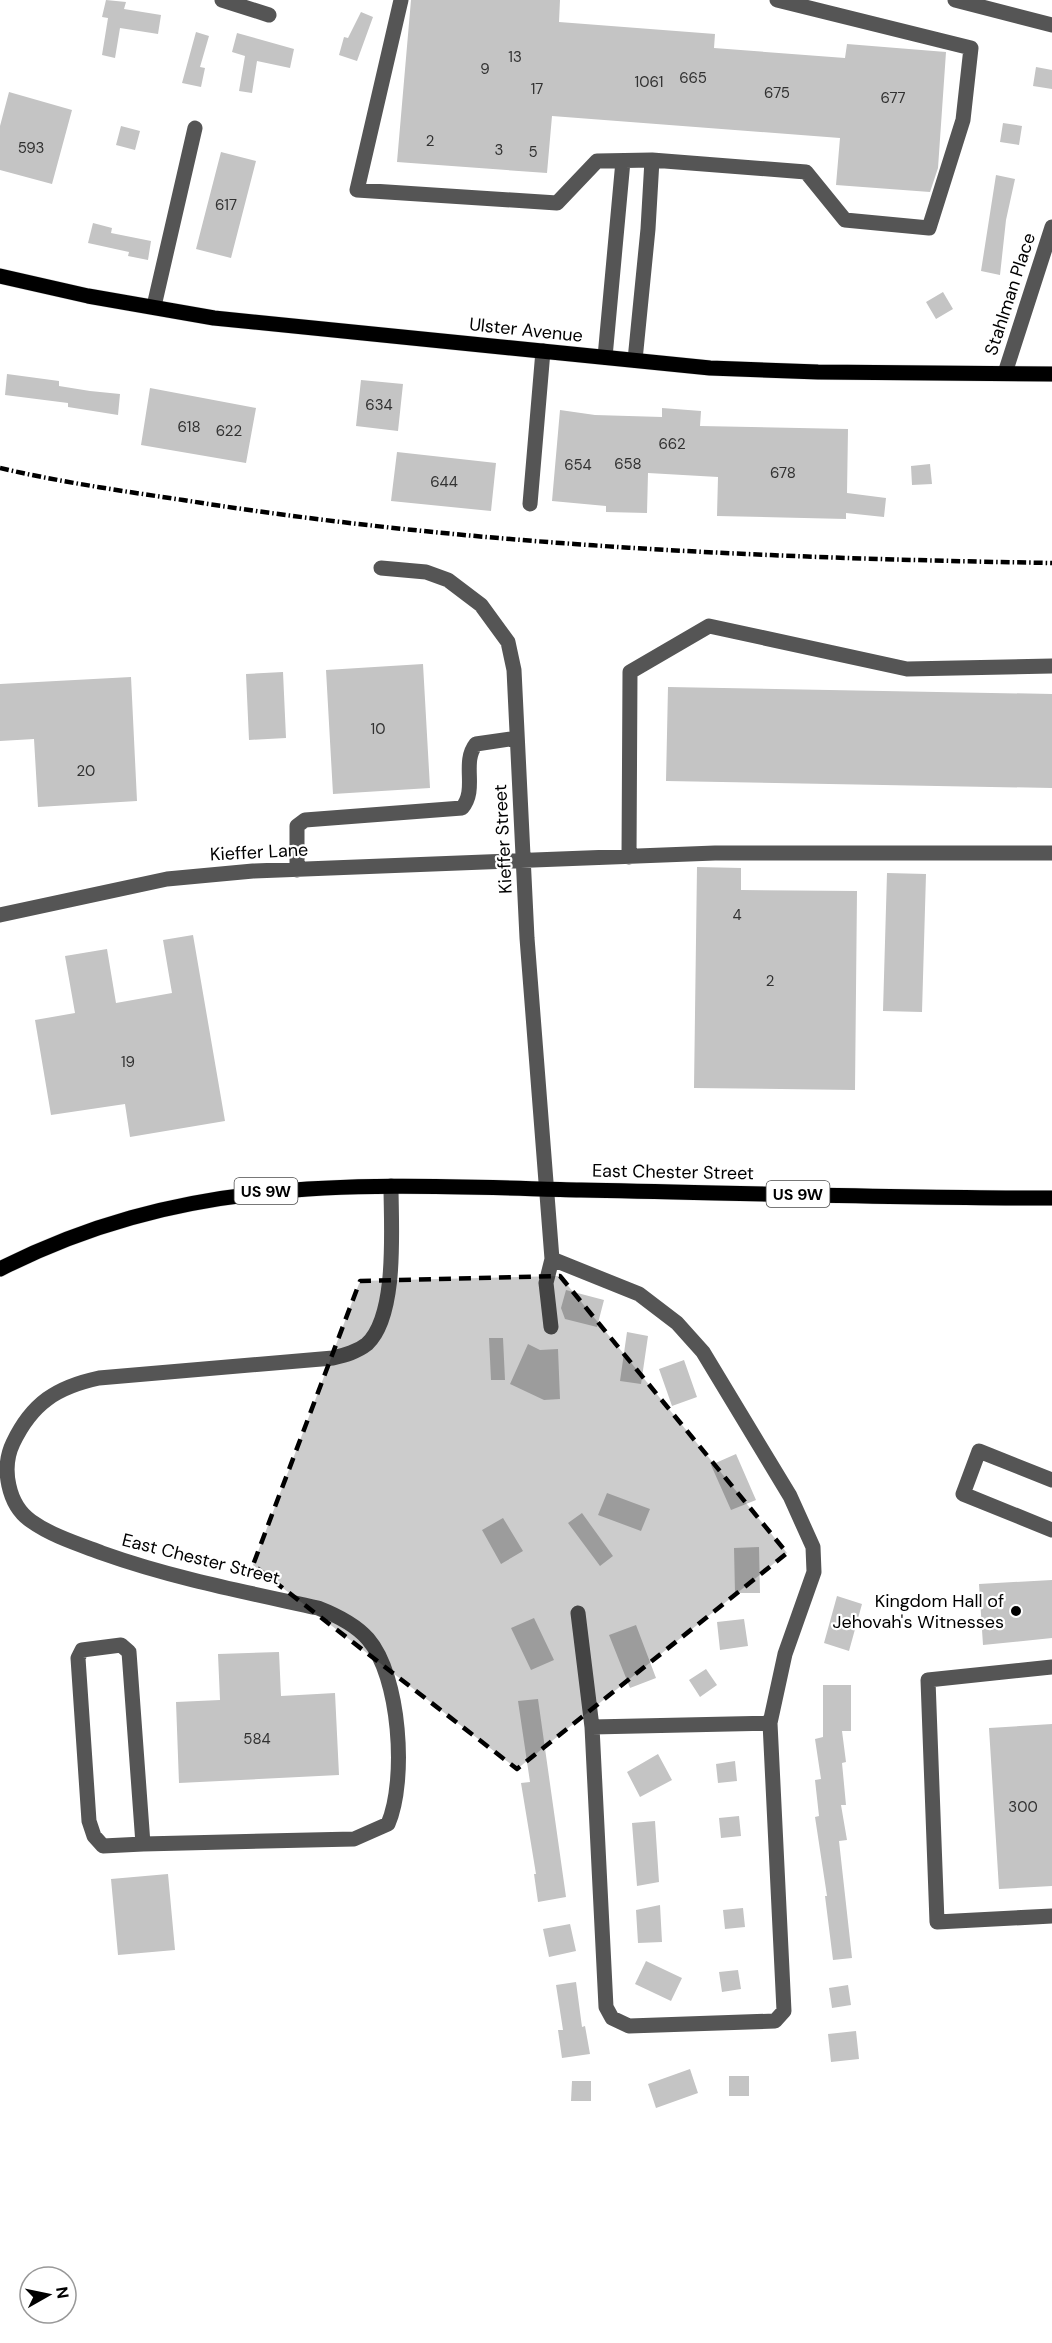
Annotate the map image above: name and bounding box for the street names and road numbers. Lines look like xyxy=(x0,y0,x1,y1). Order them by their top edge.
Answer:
street label: Stahlman Place xyxy=(979,230,1041,358)
street label: Ulster Avenue xyxy=(468,312,584,348)
street label: Kieffer Street xyxy=(488,784,518,894)
street label: Kieffer Lane xyxy=(209,837,309,867)
street label: East Chester Street xyxy=(592,1159,754,1185)
road number: US 9W xyxy=(234,1178,298,1204)
road number: US 9W xyxy=(766,1181,830,1207)
street label: East Chester Street xyxy=(119,1528,283,1590)

